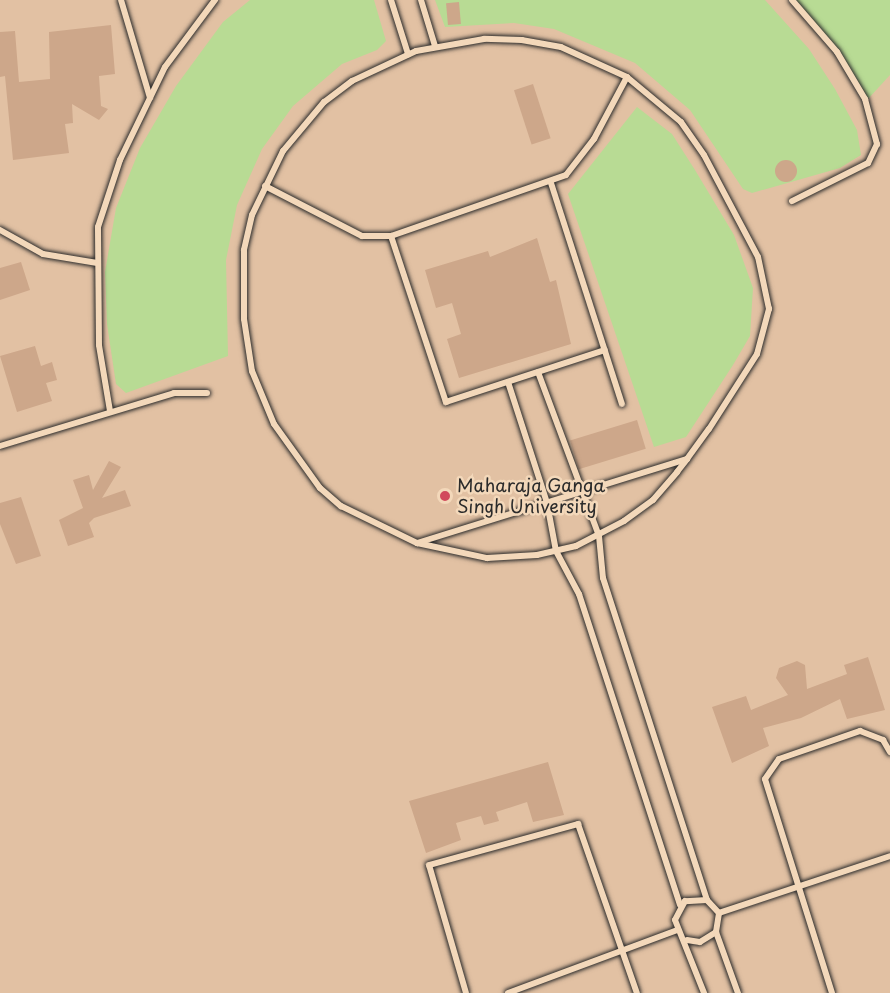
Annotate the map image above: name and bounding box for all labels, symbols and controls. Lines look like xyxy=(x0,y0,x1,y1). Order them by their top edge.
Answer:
place label: Maharaja Ganga Singh University xyxy=(457,475,606,518)
marker: Maharaja Ganga Singh University xyxy=(438,489,452,503)

